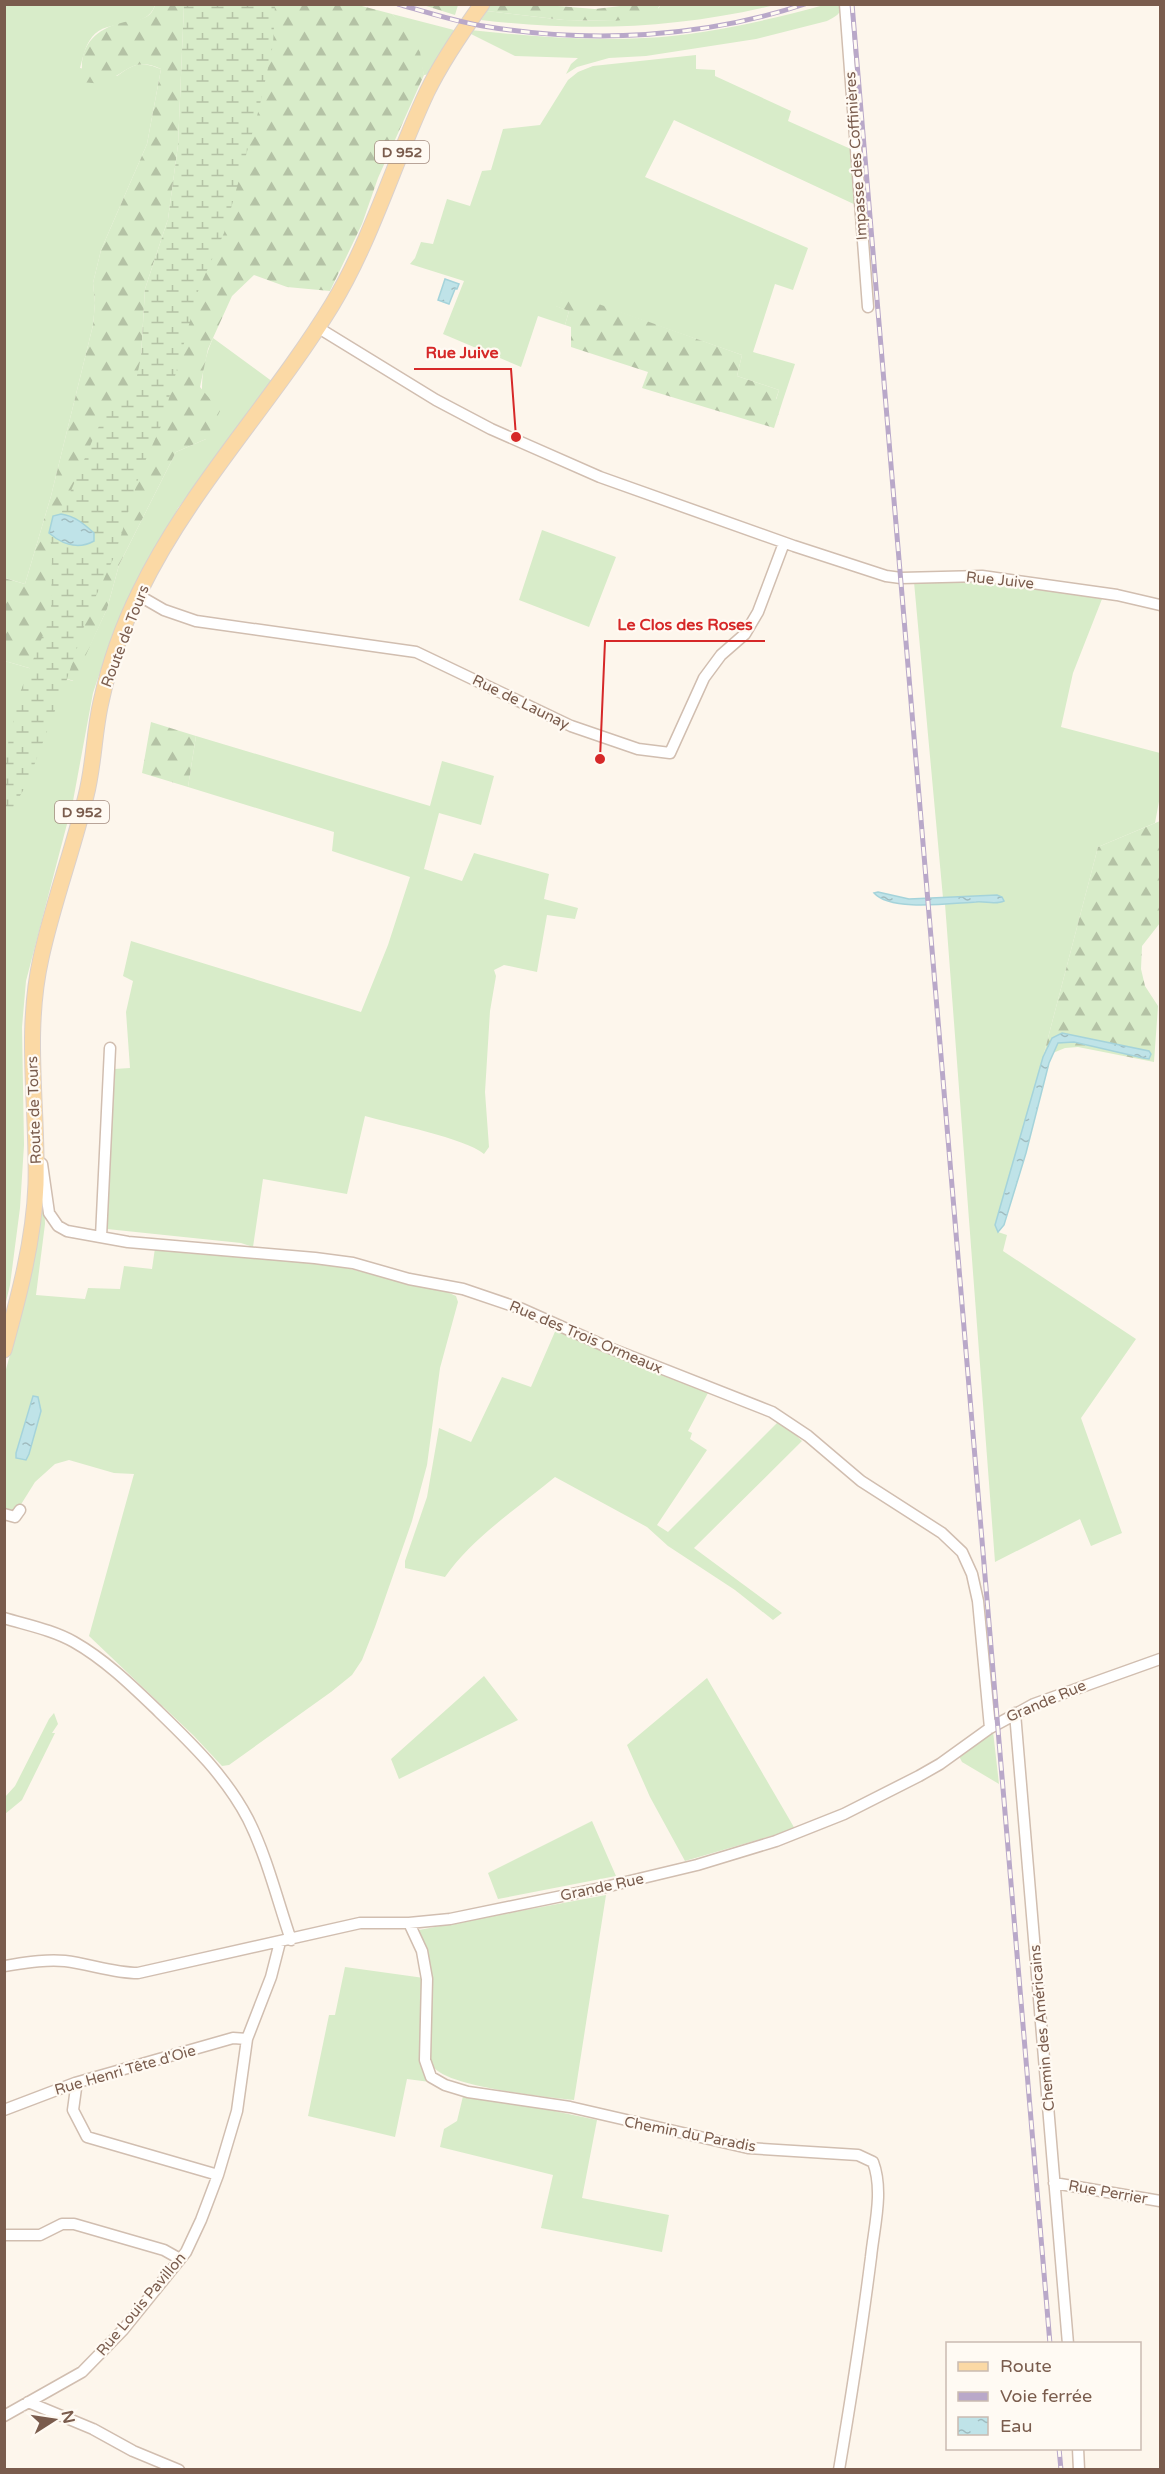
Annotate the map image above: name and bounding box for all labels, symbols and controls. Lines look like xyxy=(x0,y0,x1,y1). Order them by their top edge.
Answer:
street label: Impasse des Coffinières xyxy=(841,71,871,241)
road number: D 952 xyxy=(375,141,429,163)
callout: Rue Juive xyxy=(414,335,511,369)
text: Rue Juive xyxy=(426,343,498,363)
street label: Rue Juive xyxy=(965,567,1035,593)
street label: Route de Tours xyxy=(97,582,153,690)
callout: Le Clos des Roses xyxy=(605,607,765,641)
text: Le Clos des Roses xyxy=(617,615,753,635)
street label: Rue de Launay xyxy=(470,671,572,733)
road number: D 952 xyxy=(55,801,109,823)
street label: Route de Tours xyxy=(23,1056,45,1164)
street label: Rue des Trois Ormeaux xyxy=(507,1297,665,1377)
street label: Grande Rue xyxy=(1003,1676,1089,1726)
street label: Grande Rue xyxy=(559,1869,645,1905)
street label: Chemin des Américains xyxy=(1026,1944,1058,2112)
street label: Rue Henri Tête d'Oie xyxy=(52,2041,198,2099)
street label: Chemin du Paradis xyxy=(623,2112,757,2156)
street label: Rue Perrier xyxy=(1067,2176,1149,2208)
street label: Rue Louis Pavillon xyxy=(93,2249,189,2359)
legend xyxy=(946,2342,1141,2450)
text: Route xyxy=(1000,2355,1052,2377)
text: Voie ferrée xyxy=(1000,2385,1092,2407)
north arrow xyxy=(24,2390,84,2450)
text: N xyxy=(57,2409,79,2425)
text: Eau xyxy=(1000,2415,1032,2437)

